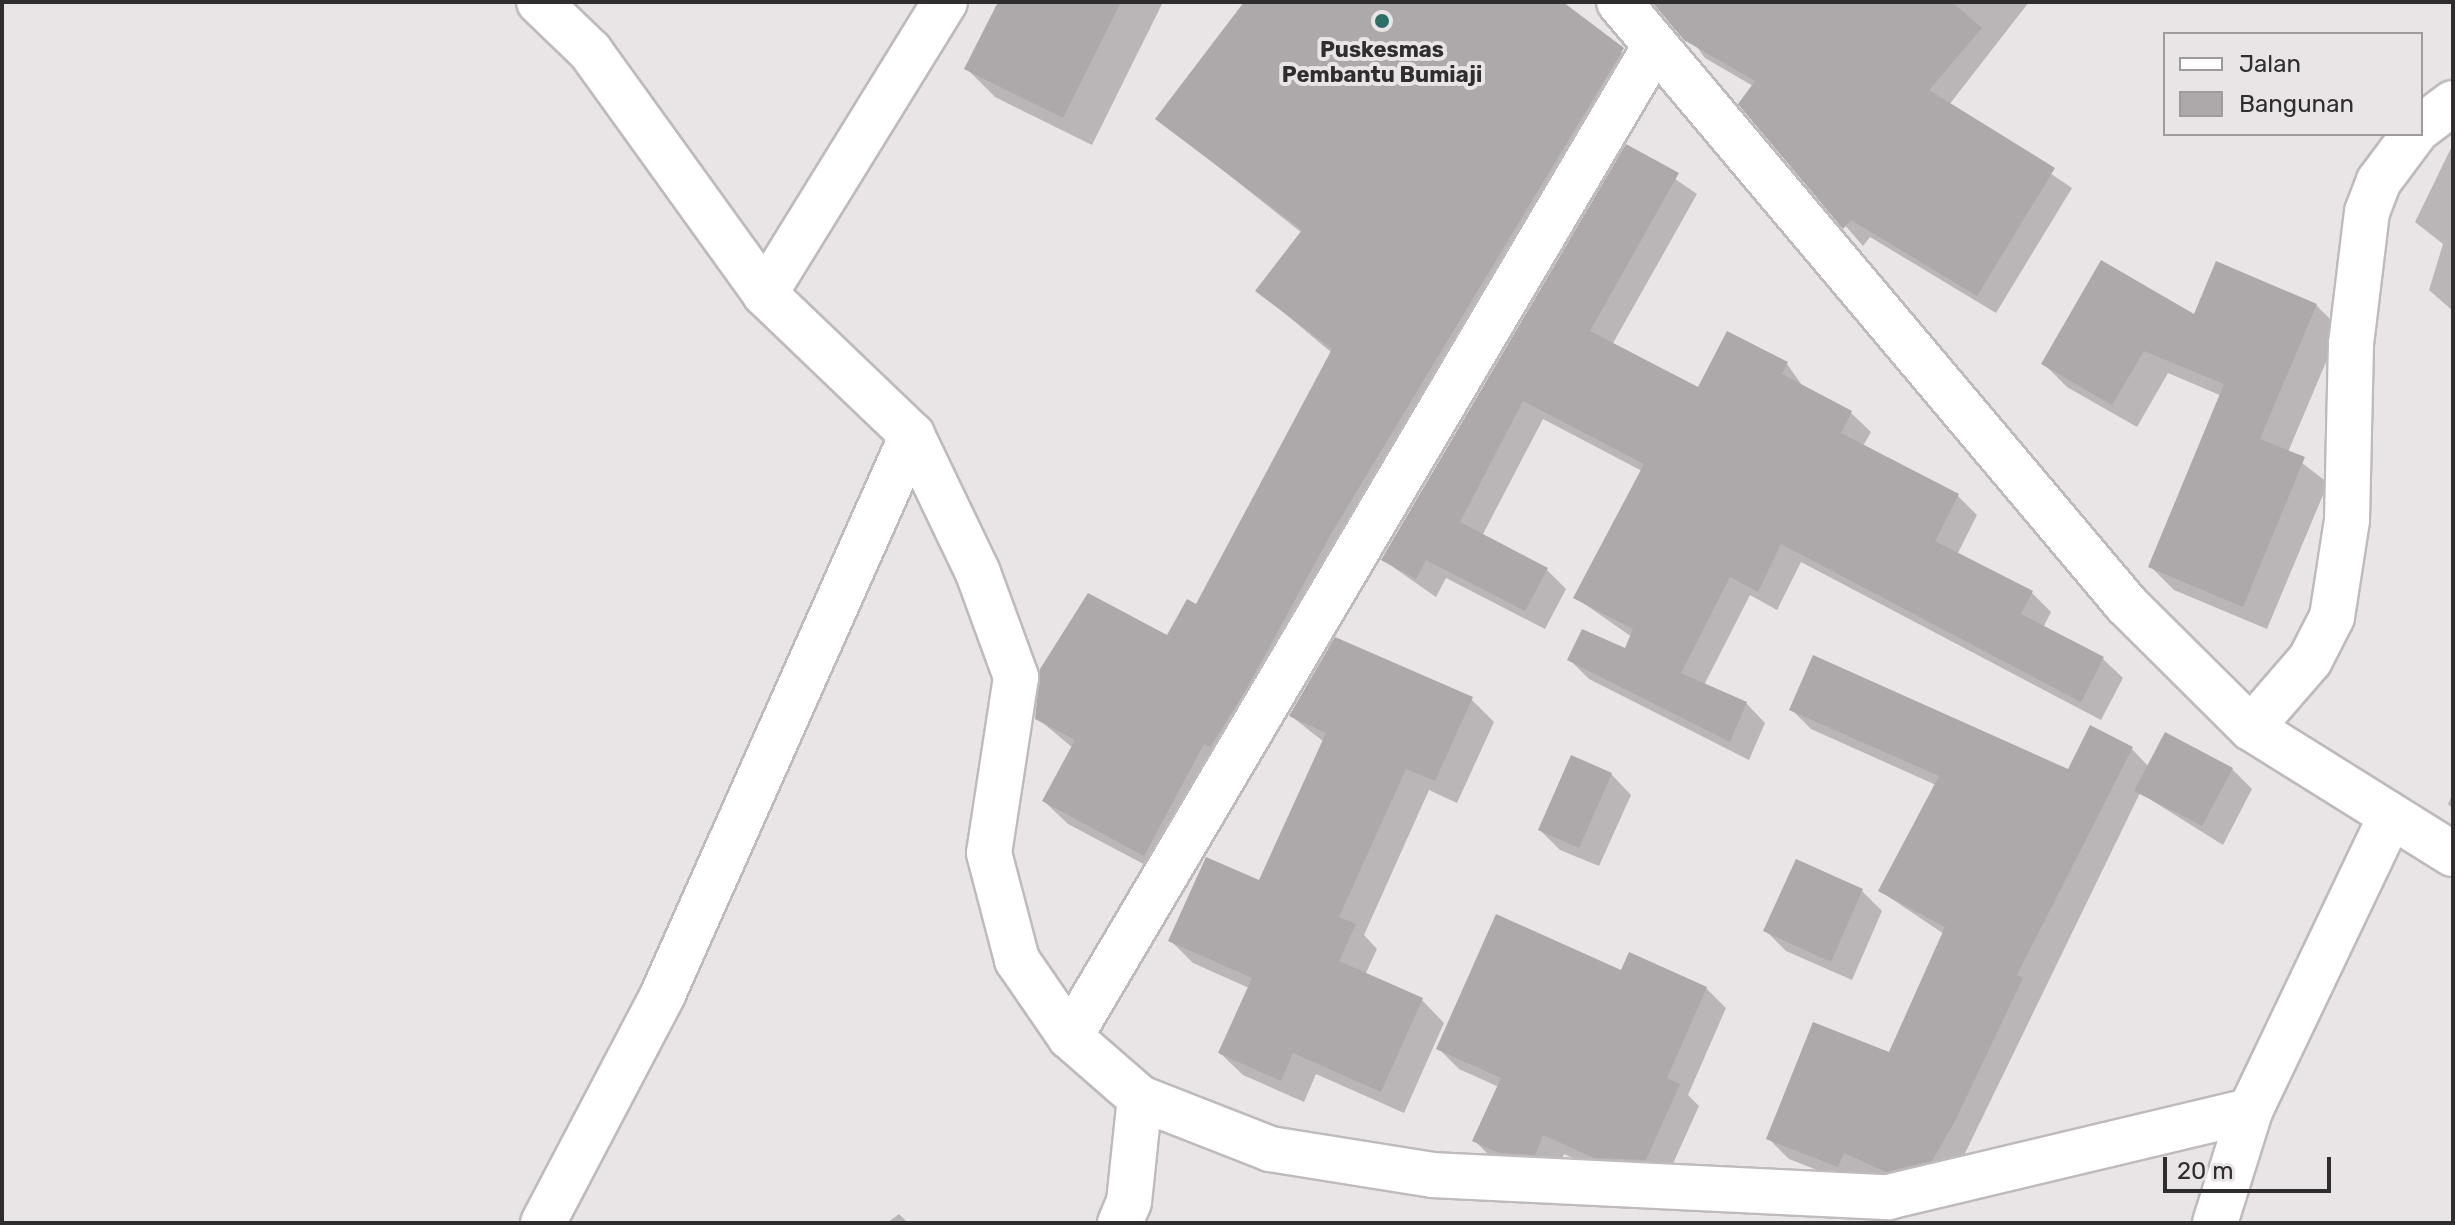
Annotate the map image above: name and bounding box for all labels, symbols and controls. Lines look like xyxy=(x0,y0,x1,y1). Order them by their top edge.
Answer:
marker: Puskesmas Pembantu Bumiaji xyxy=(1371,10,1393,32)
legend xyxy=(2163,32,2423,136)
place label: Puskesmas Pembantu Bumiaji xyxy=(1282,36,1482,88)
text: Jalan xyxy=(2239,50,2301,78)
text: Bangunan xyxy=(2239,90,2354,118)
scale bar xyxy=(2167,1141,2335,1191)
text: 20 m xyxy=(2177,1157,2234,1185)

